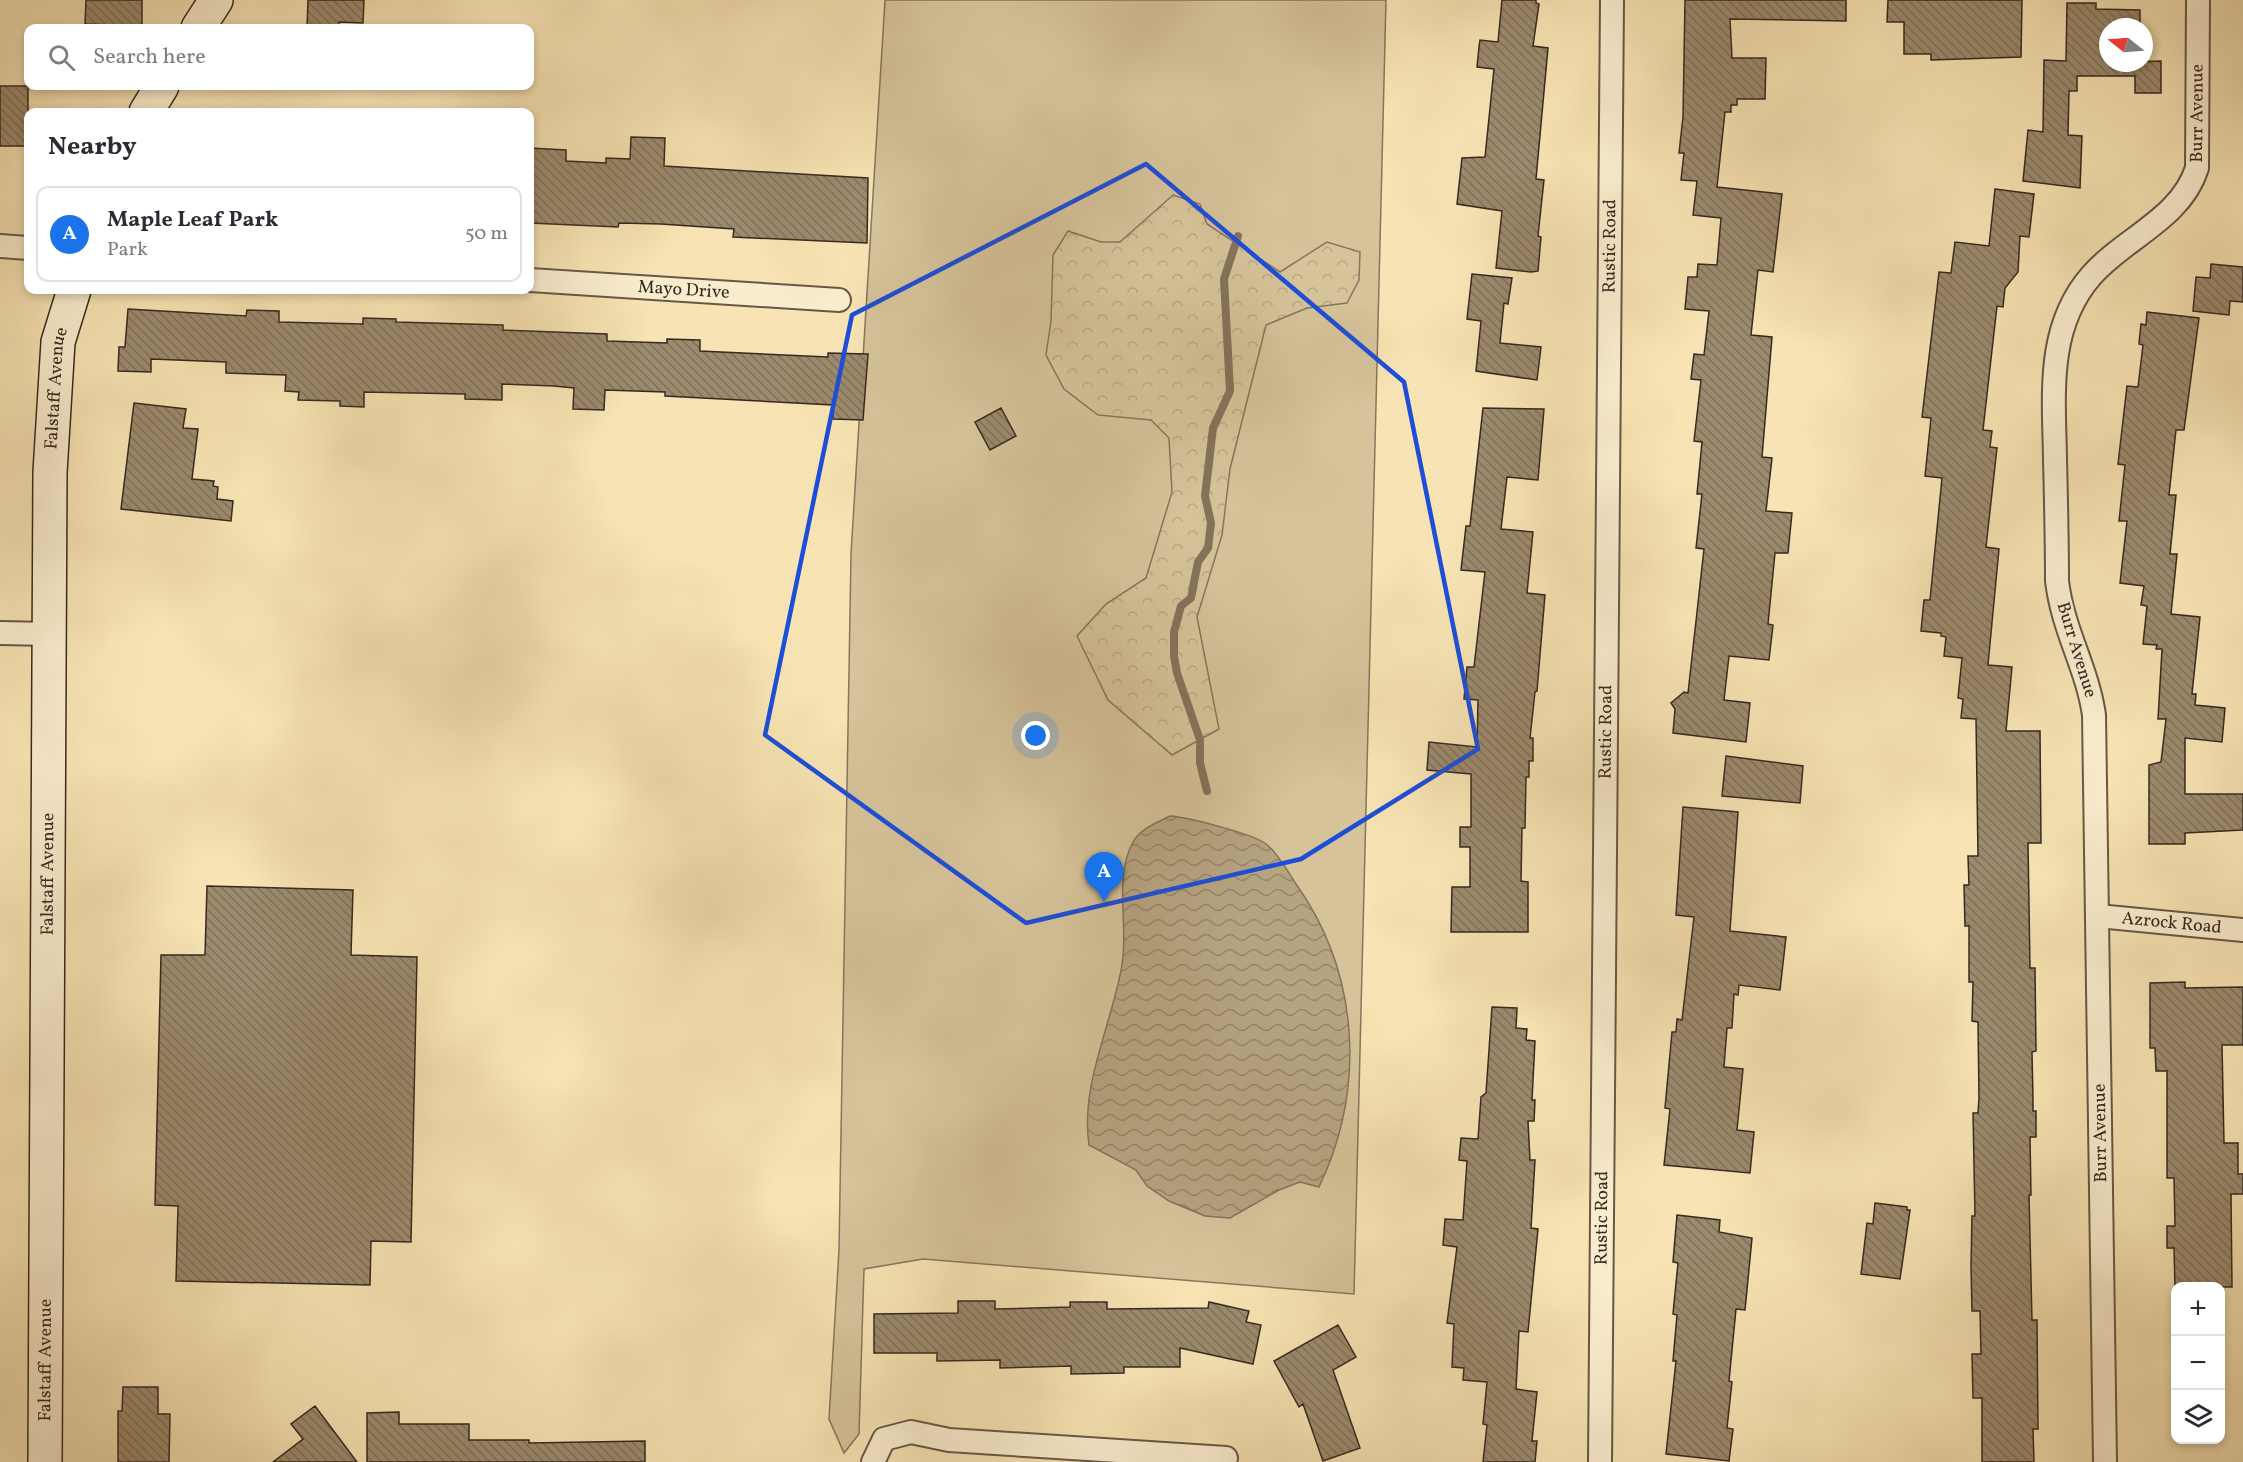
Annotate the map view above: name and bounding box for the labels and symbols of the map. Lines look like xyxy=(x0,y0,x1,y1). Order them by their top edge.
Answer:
north arrow xyxy=(2099,18,2153,72)
street label: Burr Avenue xyxy=(2185,64,2210,163)
street label: Rustic Road xyxy=(1597,199,1623,293)
street label: Mayo Drive xyxy=(637,275,730,305)
street label: Falstaff Avenue xyxy=(39,324,74,450)
street label: Burr Avenue xyxy=(2050,599,2102,701)
street label: Rustic Road xyxy=(1593,685,1619,779)
your location xyxy=(1021,721,1050,750)
street label: Falstaff Avenue xyxy=(35,812,61,936)
pin: A xyxy=(1084,852,1124,902)
street label: Azrock Road xyxy=(2120,906,2223,940)
street label: Burr Avenue xyxy=(2088,1083,2114,1183)
street label: Rustic Road xyxy=(1589,1171,1615,1265)
street label: Falstaff Avenue xyxy=(33,1298,58,1422)

